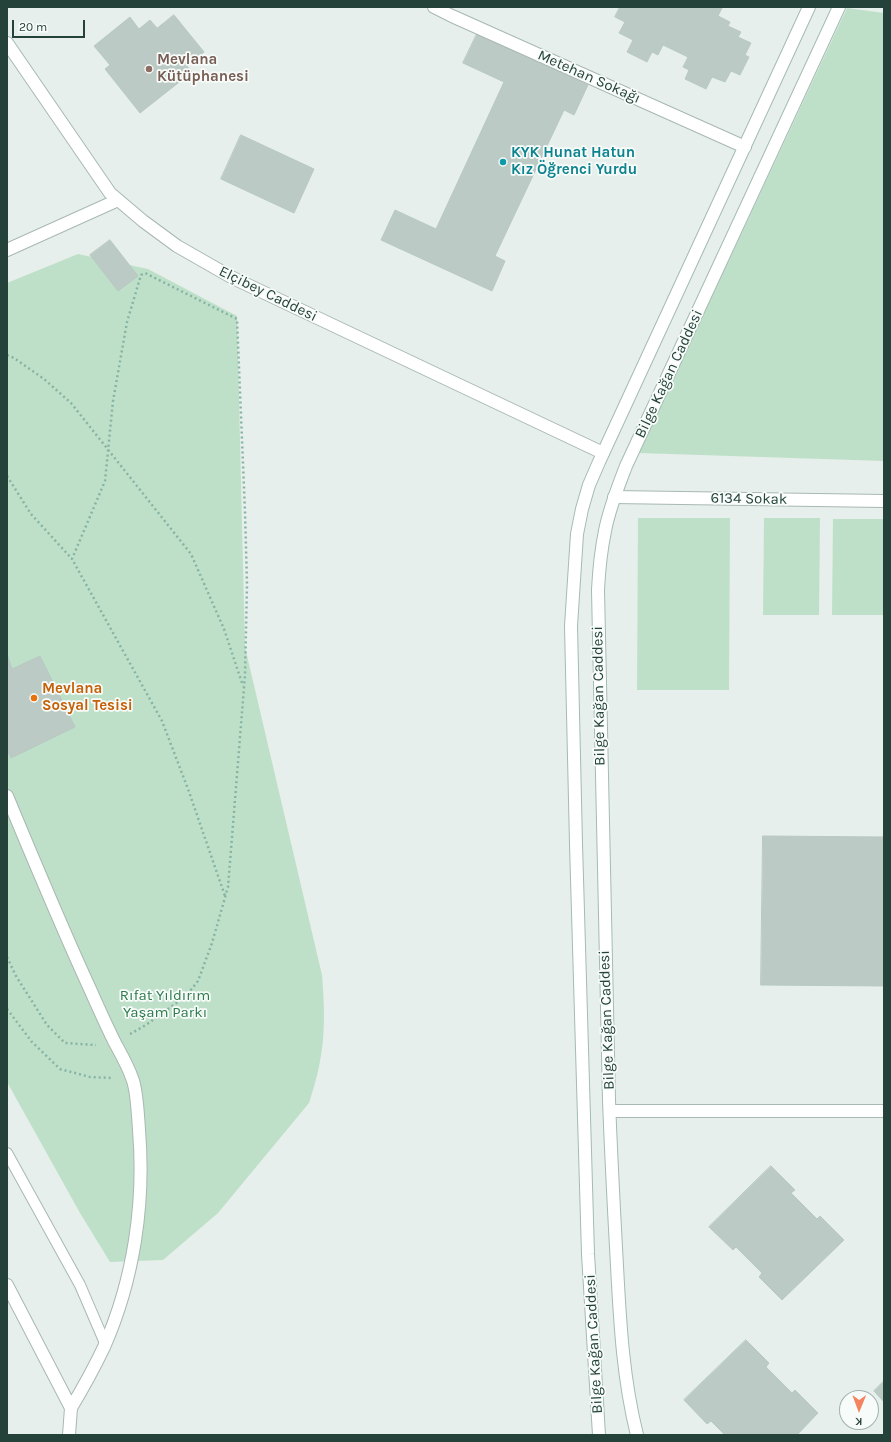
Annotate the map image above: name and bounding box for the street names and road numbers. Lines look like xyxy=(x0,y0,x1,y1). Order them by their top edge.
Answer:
street label: Metehan Sokağı xyxy=(535,46,643,108)
street label: Elçibey Caddesi xyxy=(216,262,320,326)
street label: Bilge Kağan Caddesi xyxy=(631,307,707,441)
street label: 6134 Sokak xyxy=(710,489,788,509)
street label: Bilge Kağan Caddesi xyxy=(589,626,609,766)
street label: Bilge Kağan Caddesi xyxy=(596,950,618,1090)
street label: Bilge Kağan Caddesi xyxy=(581,1274,607,1414)

